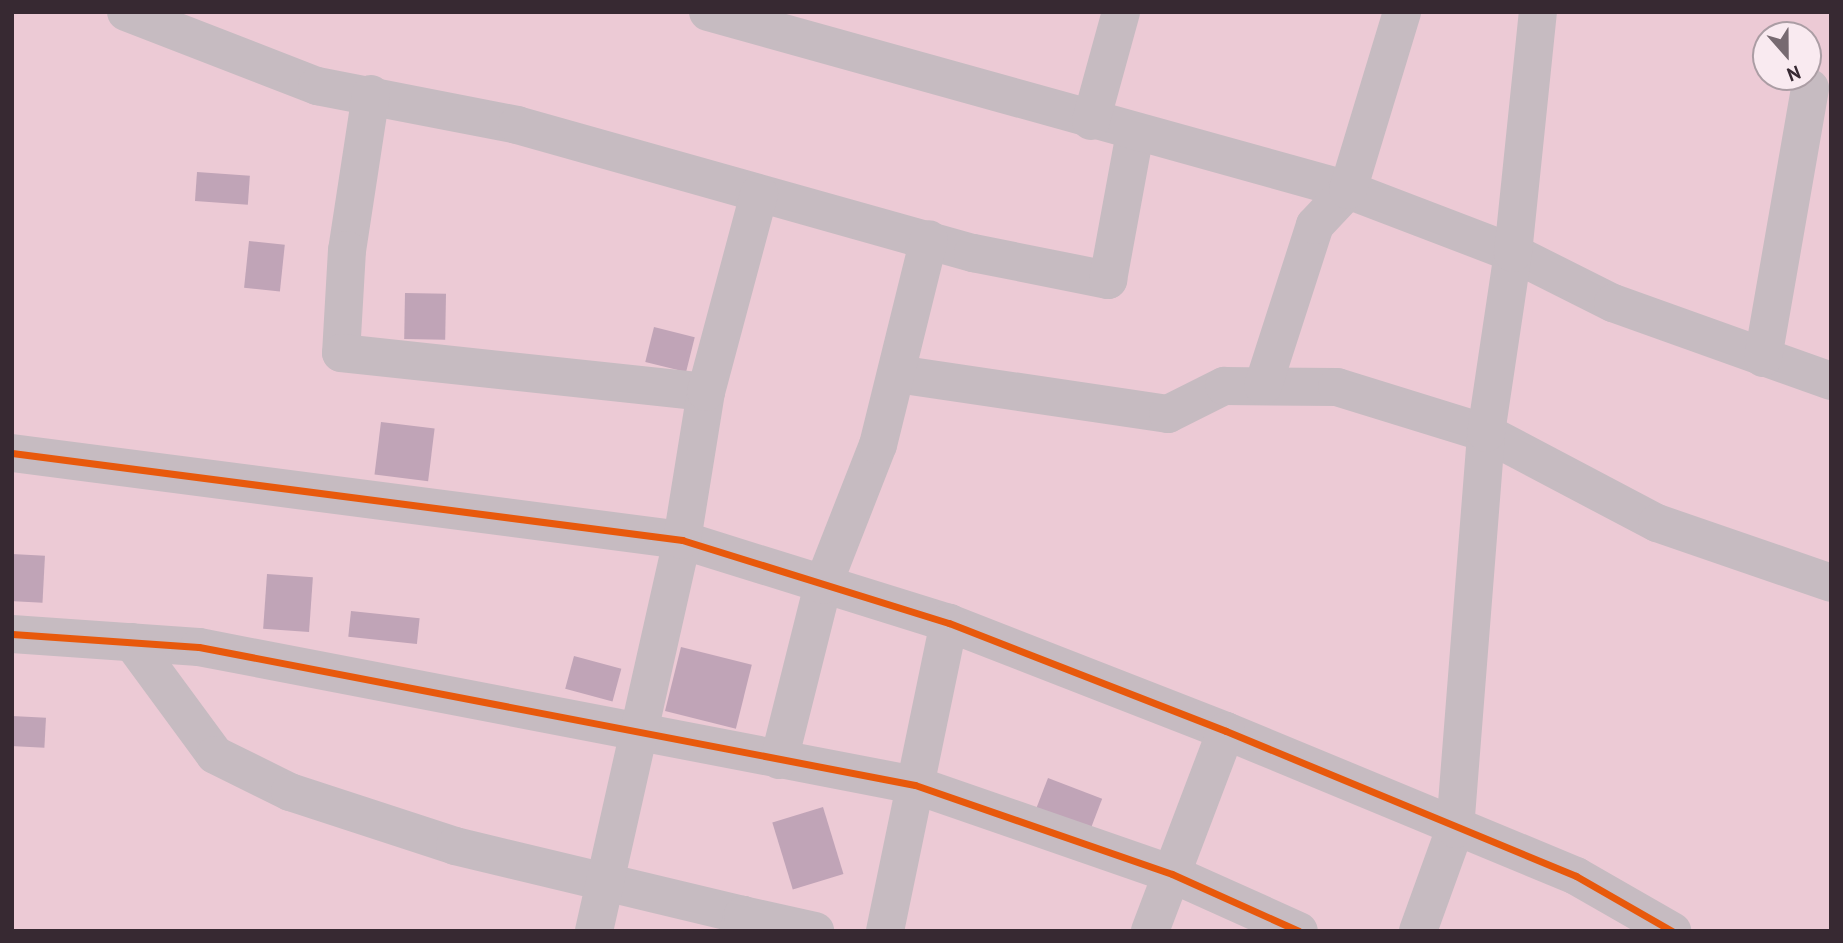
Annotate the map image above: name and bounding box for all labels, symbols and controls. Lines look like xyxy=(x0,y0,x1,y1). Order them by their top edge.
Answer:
north arrow xyxy=(1752,21,1822,91)
text: N xyxy=(1784,60,1804,87)

